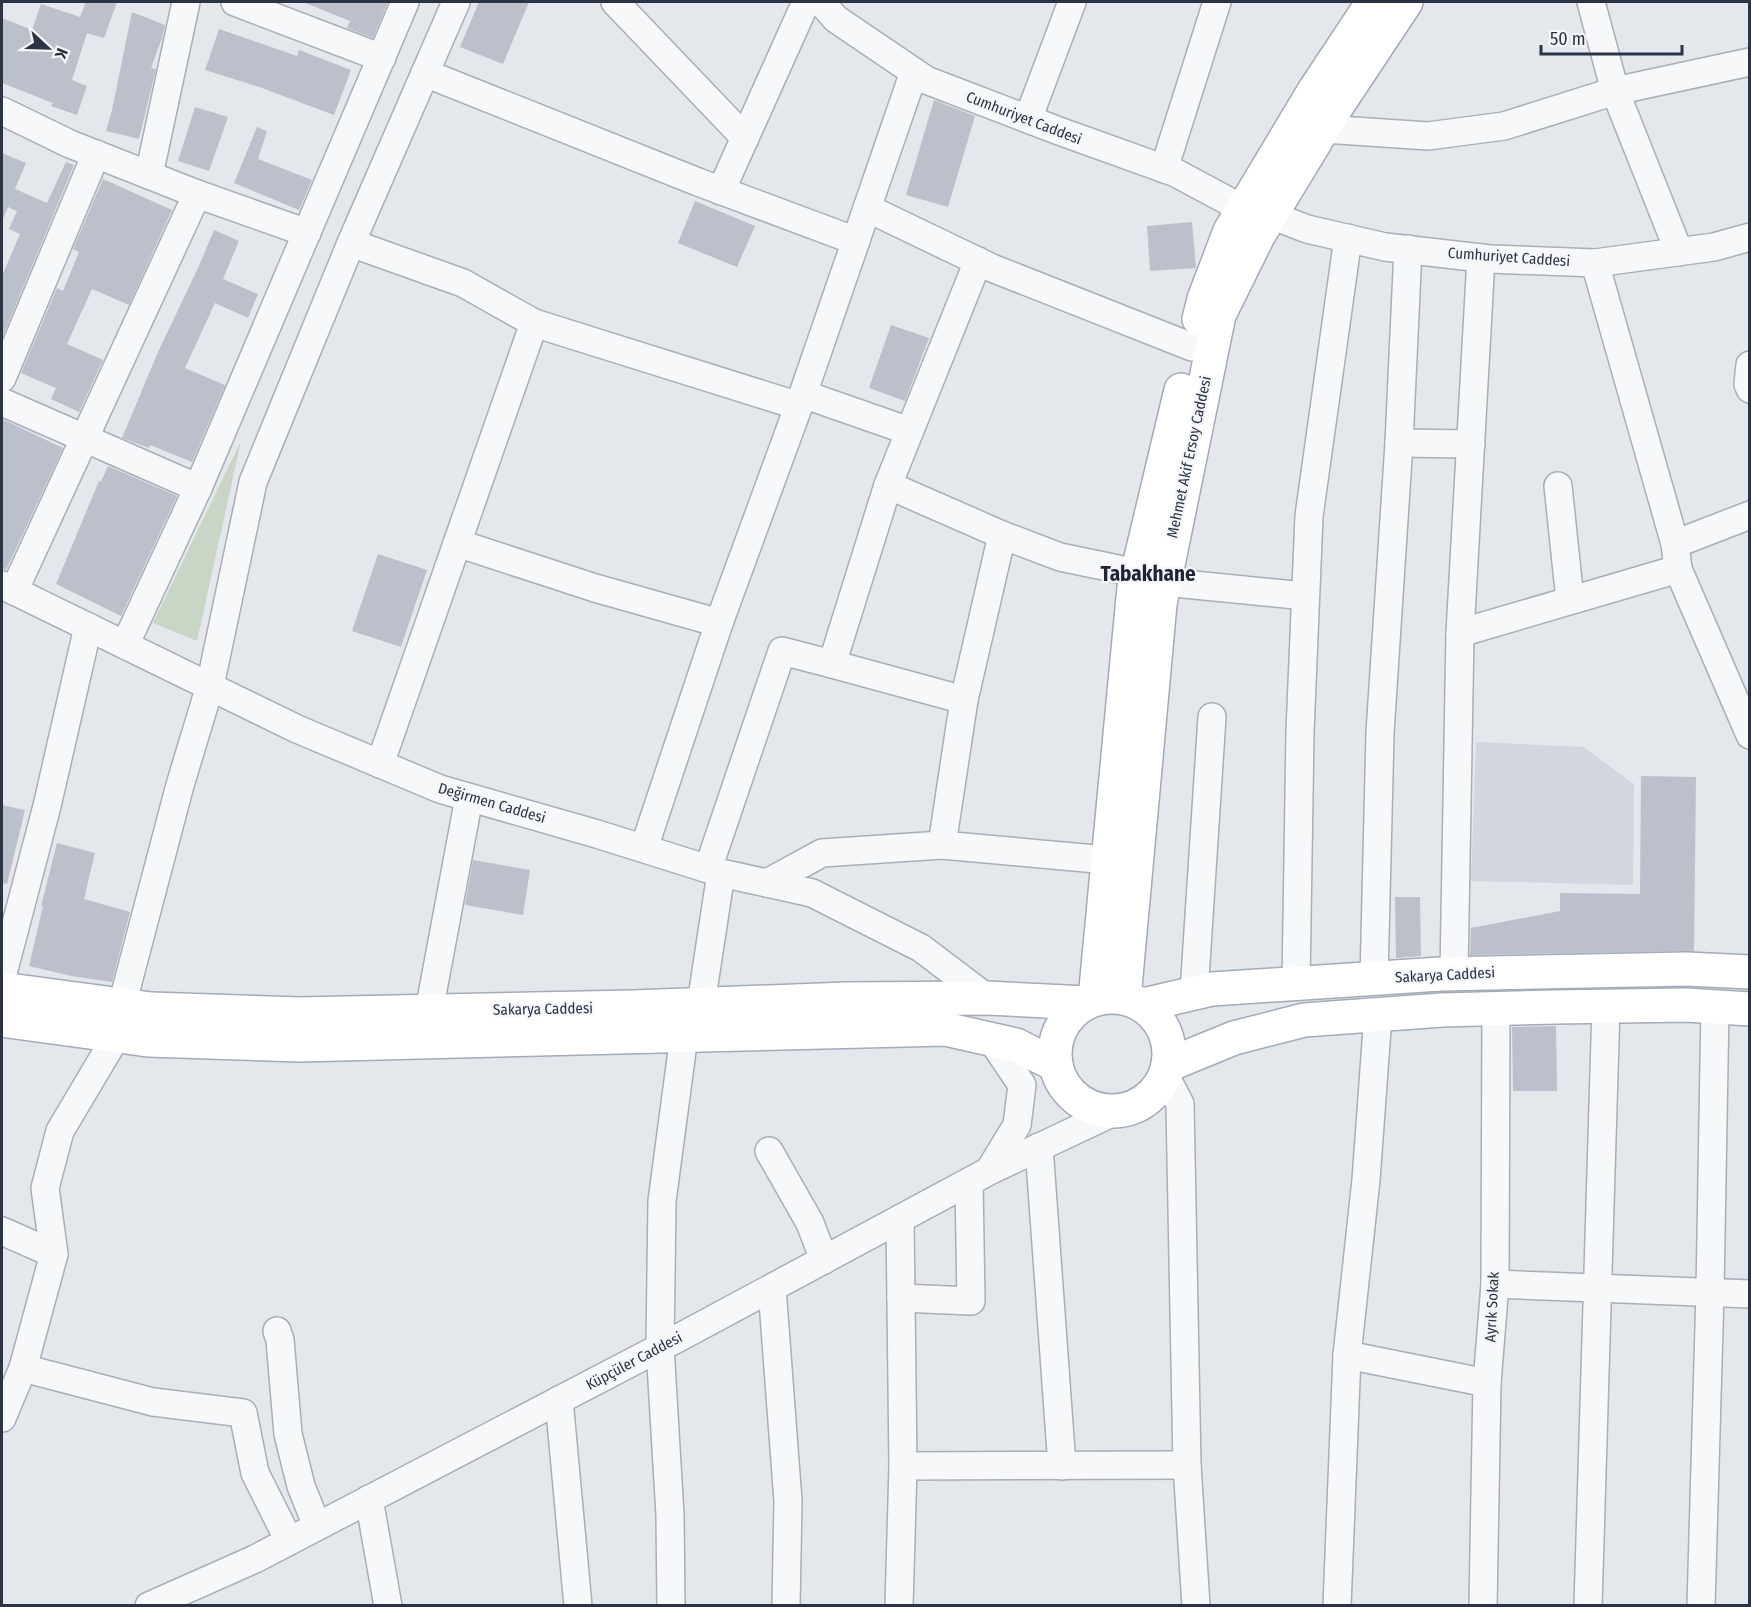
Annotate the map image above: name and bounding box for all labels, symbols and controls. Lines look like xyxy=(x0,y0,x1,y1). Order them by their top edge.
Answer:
north arrow xyxy=(18,18,78,78)
scale bar xyxy=(1541,18,1682,56)
text: 50 m xyxy=(1550,28,1586,50)
text: K xyxy=(51,46,72,62)
street label: Cumhuriyet Caddesi xyxy=(964,88,1084,148)
street label: Cumhuriyet Caddesi xyxy=(1447,244,1571,270)
street label: Mehmet Akif Ersoy Caddesi xyxy=(1163,374,1215,540)
district label: Tabakhane xyxy=(1100,561,1196,587)
street label: Değirmen Caddesi xyxy=(436,779,548,827)
street label: Sakarya Caddesi xyxy=(1395,963,1495,987)
street label: Sakarya Caddesi xyxy=(493,999,593,1019)
street label: Ayrık Sokak xyxy=(1481,1271,1503,1343)
street label: Küpçüler Caddesi xyxy=(583,1328,685,1394)

